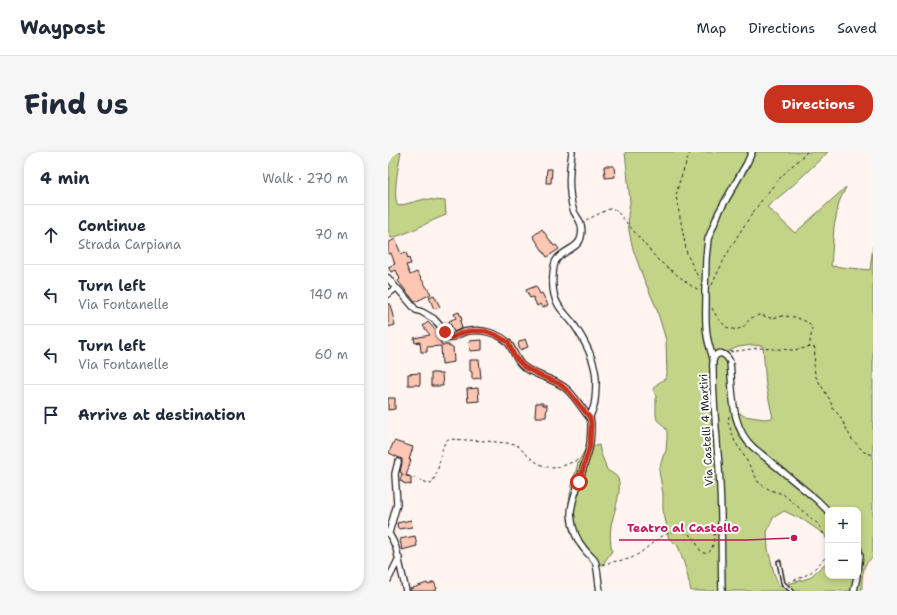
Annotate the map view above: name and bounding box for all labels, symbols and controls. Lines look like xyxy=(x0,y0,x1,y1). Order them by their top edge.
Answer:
text: Waypost xyxy=(20,15,105,40)
text: Map xyxy=(697,19,727,37)
text: Directions xyxy=(749,19,815,37)
text: Saved xyxy=(837,19,877,37)
text: Find us xyxy=(24,85,129,123)
button: Directions xyxy=(764,85,873,123)
text: 4 min xyxy=(40,167,90,189)
text: Walk · 270 m xyxy=(262,170,348,187)
text: Continue xyxy=(78,216,146,236)
icon: ahead xyxy=(40,224,62,246)
text: 70 m xyxy=(314,226,348,243)
text: Strada Carpiana xyxy=(78,236,181,253)
text: Turn left xyxy=(78,276,146,296)
icon: left xyxy=(40,284,62,306)
text: 140 m xyxy=(309,286,348,303)
text: Via Fontanelle xyxy=(78,296,169,313)
route end xyxy=(436,323,454,341)
text: Turn left xyxy=(78,336,146,356)
icon: left xyxy=(40,344,62,366)
text: 60 m xyxy=(315,346,348,363)
text: Via Fontanelle xyxy=(78,356,169,373)
street label: Via Castelli 4 Martiri xyxy=(696,373,717,487)
icon: arrive xyxy=(40,404,62,426)
text: Arrive at destination xyxy=(78,405,246,425)
route start xyxy=(570,473,588,491)
map controls xyxy=(825,507,861,579)
button: + xyxy=(825,507,861,543)
callout: Teatro al Castello xyxy=(619,516,747,540)
text: Teatro al Castello xyxy=(627,520,739,536)
button: − xyxy=(825,543,861,579)

